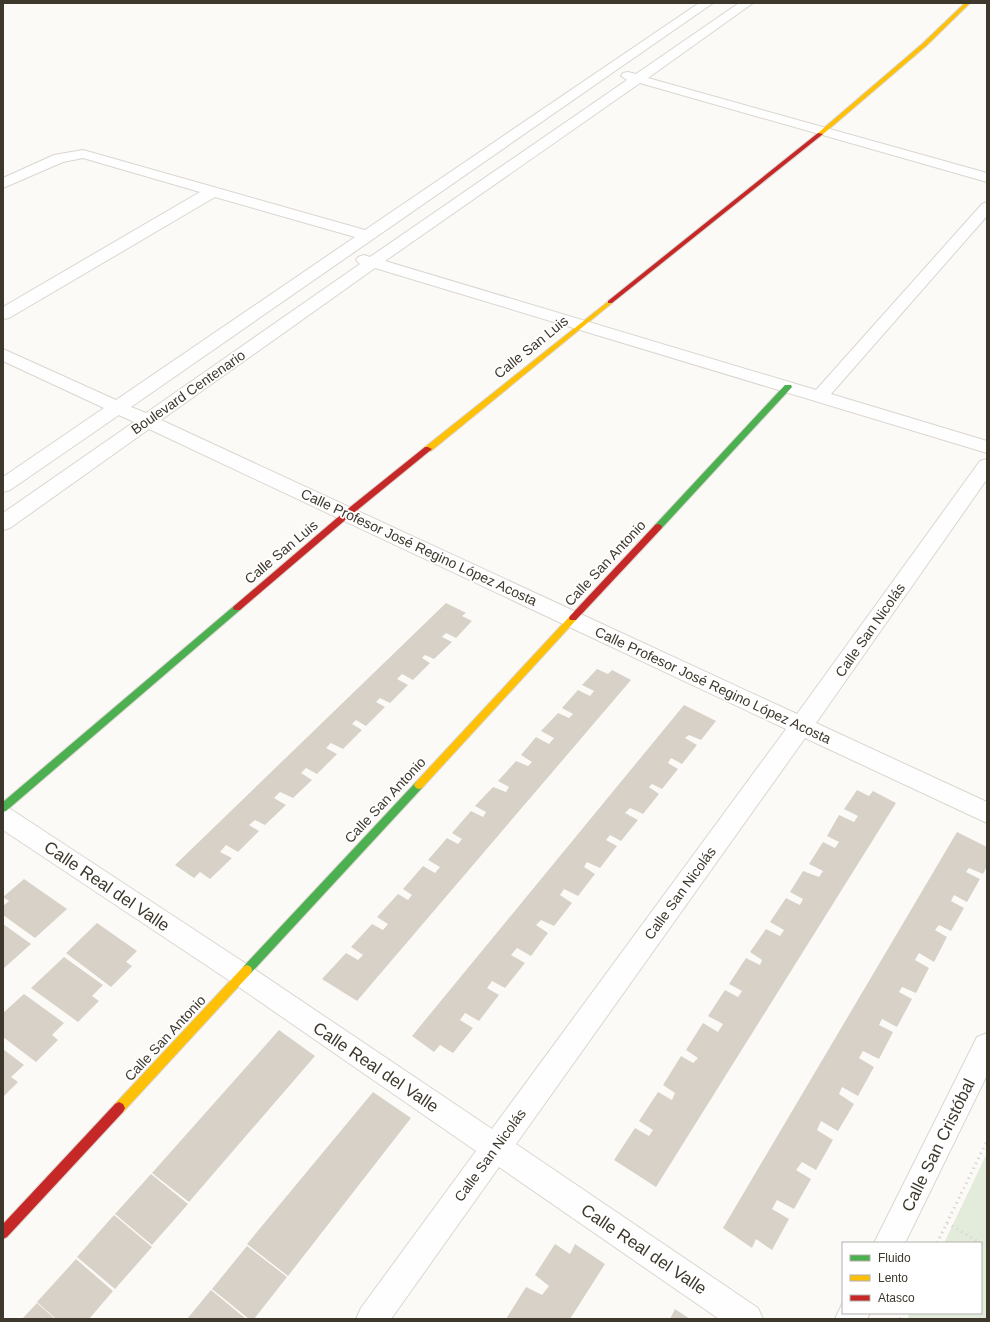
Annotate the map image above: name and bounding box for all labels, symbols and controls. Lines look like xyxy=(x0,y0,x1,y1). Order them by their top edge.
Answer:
street label: Calle San Luis xyxy=(491,312,571,382)
street label: Boulevard Centenario xyxy=(128,346,248,437)
street label: Calle Profesor José Regino López Acosta xyxy=(299,485,540,609)
street label: Calle San Luis xyxy=(241,517,321,587)
street label: Calle San Antonio xyxy=(561,517,649,609)
street label: Calle San Nicolás xyxy=(832,580,908,680)
street label: Calle Profesor José Regino López Acosta xyxy=(593,623,834,747)
street label: Calle San Antonio xyxy=(341,754,429,846)
street label: Calle Real del Valle xyxy=(40,837,173,935)
street label: Calle San Nicolás xyxy=(641,844,719,942)
street label: Calle San Antonio xyxy=(121,992,209,1084)
street label: Calle Real del Valle xyxy=(309,1018,442,1116)
street label: Calle San Cristóbal xyxy=(898,1076,979,1215)
street label: Calle San Nicolás xyxy=(451,1106,529,1204)
street label: Calle Real del Valle xyxy=(577,1200,710,1298)
legend xyxy=(842,1242,982,1314)
text: Fluido xyxy=(878,1251,911,1265)
text: Lento xyxy=(878,1271,908,1285)
text: Atasco xyxy=(878,1291,915,1305)

